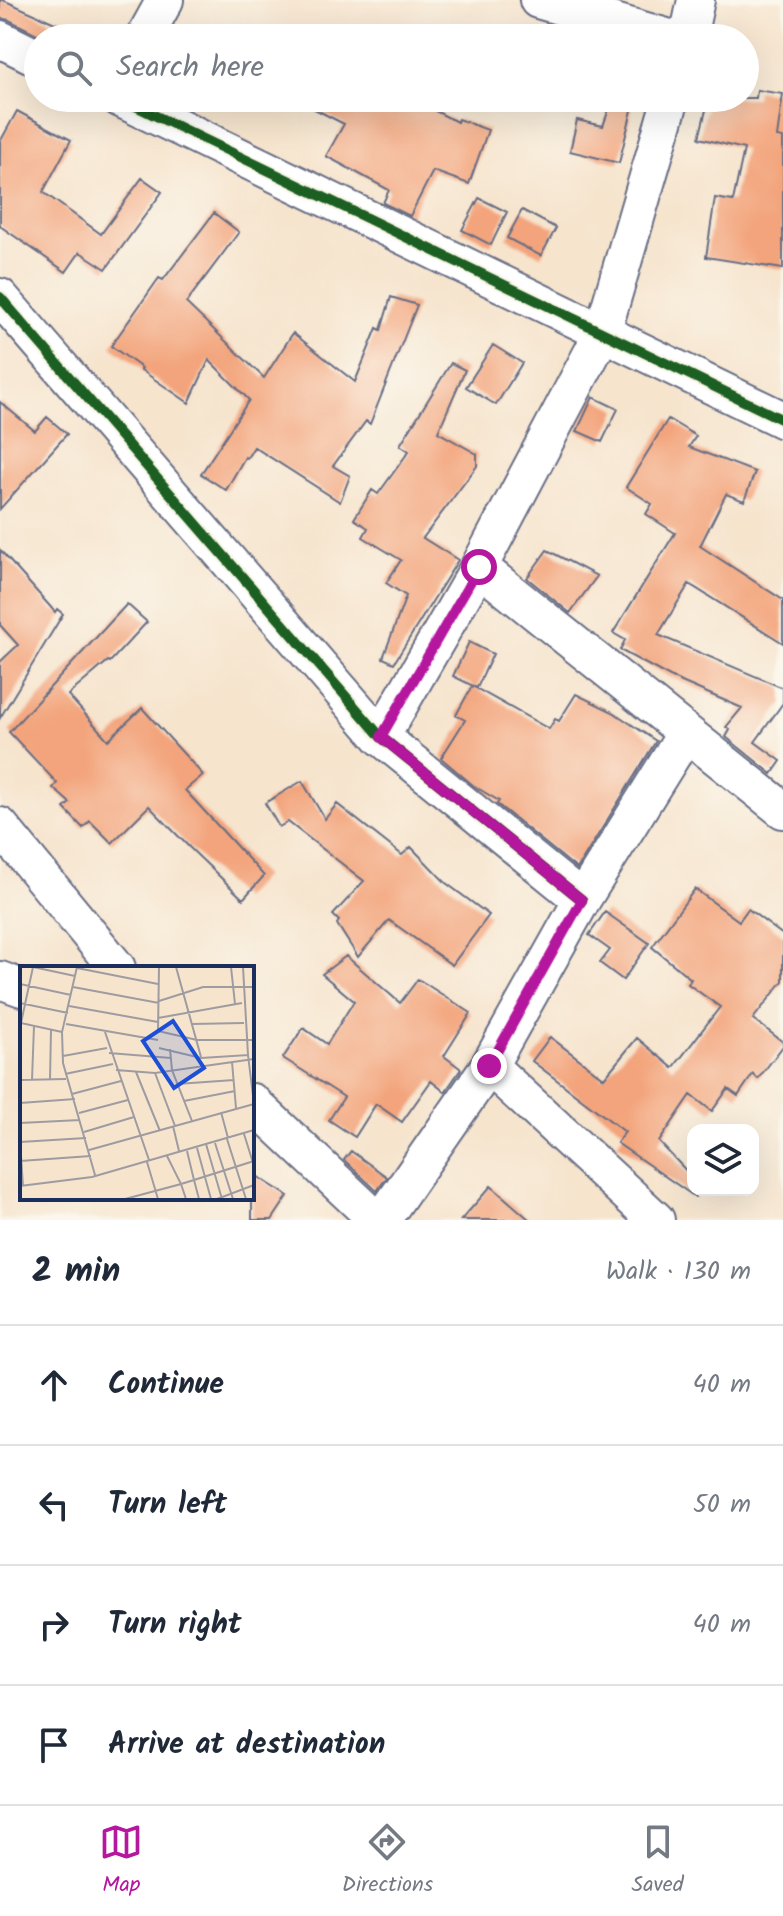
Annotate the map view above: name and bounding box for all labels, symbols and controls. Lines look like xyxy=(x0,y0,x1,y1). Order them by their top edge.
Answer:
search box xyxy=(24,24,759,112)
text: Search here xyxy=(116,44,264,92)
icon: search xyxy=(52,46,96,90)
route start xyxy=(461,549,497,585)
inset map xyxy=(20,966,254,1200)
route end xyxy=(471,1048,507,1084)
map controls xyxy=(687,1124,759,1196)
button: layers xyxy=(687,1124,759,1196)
text: 2 min xyxy=(32,1245,120,1299)
text: Walk · 130 m xyxy=(606,1251,751,1293)
text: Continue xyxy=(108,1361,224,1409)
icon: ahead xyxy=(32,1363,76,1407)
text: 40 m xyxy=(693,1364,751,1406)
text: Turn left xyxy=(108,1481,227,1529)
icon: left xyxy=(32,1483,76,1527)
text: 50 m xyxy=(693,1484,751,1526)
text: Turn right xyxy=(108,1601,241,1649)
icon: right xyxy=(32,1603,76,1647)
text: 40 m xyxy=(693,1604,751,1646)
text: Arrive at destination xyxy=(108,1721,385,1769)
icon: arrive xyxy=(32,1723,76,1767)
tab: Map xyxy=(99,1820,143,1903)
tab: Directions xyxy=(342,1820,433,1903)
tab: Saved xyxy=(632,1820,684,1903)

